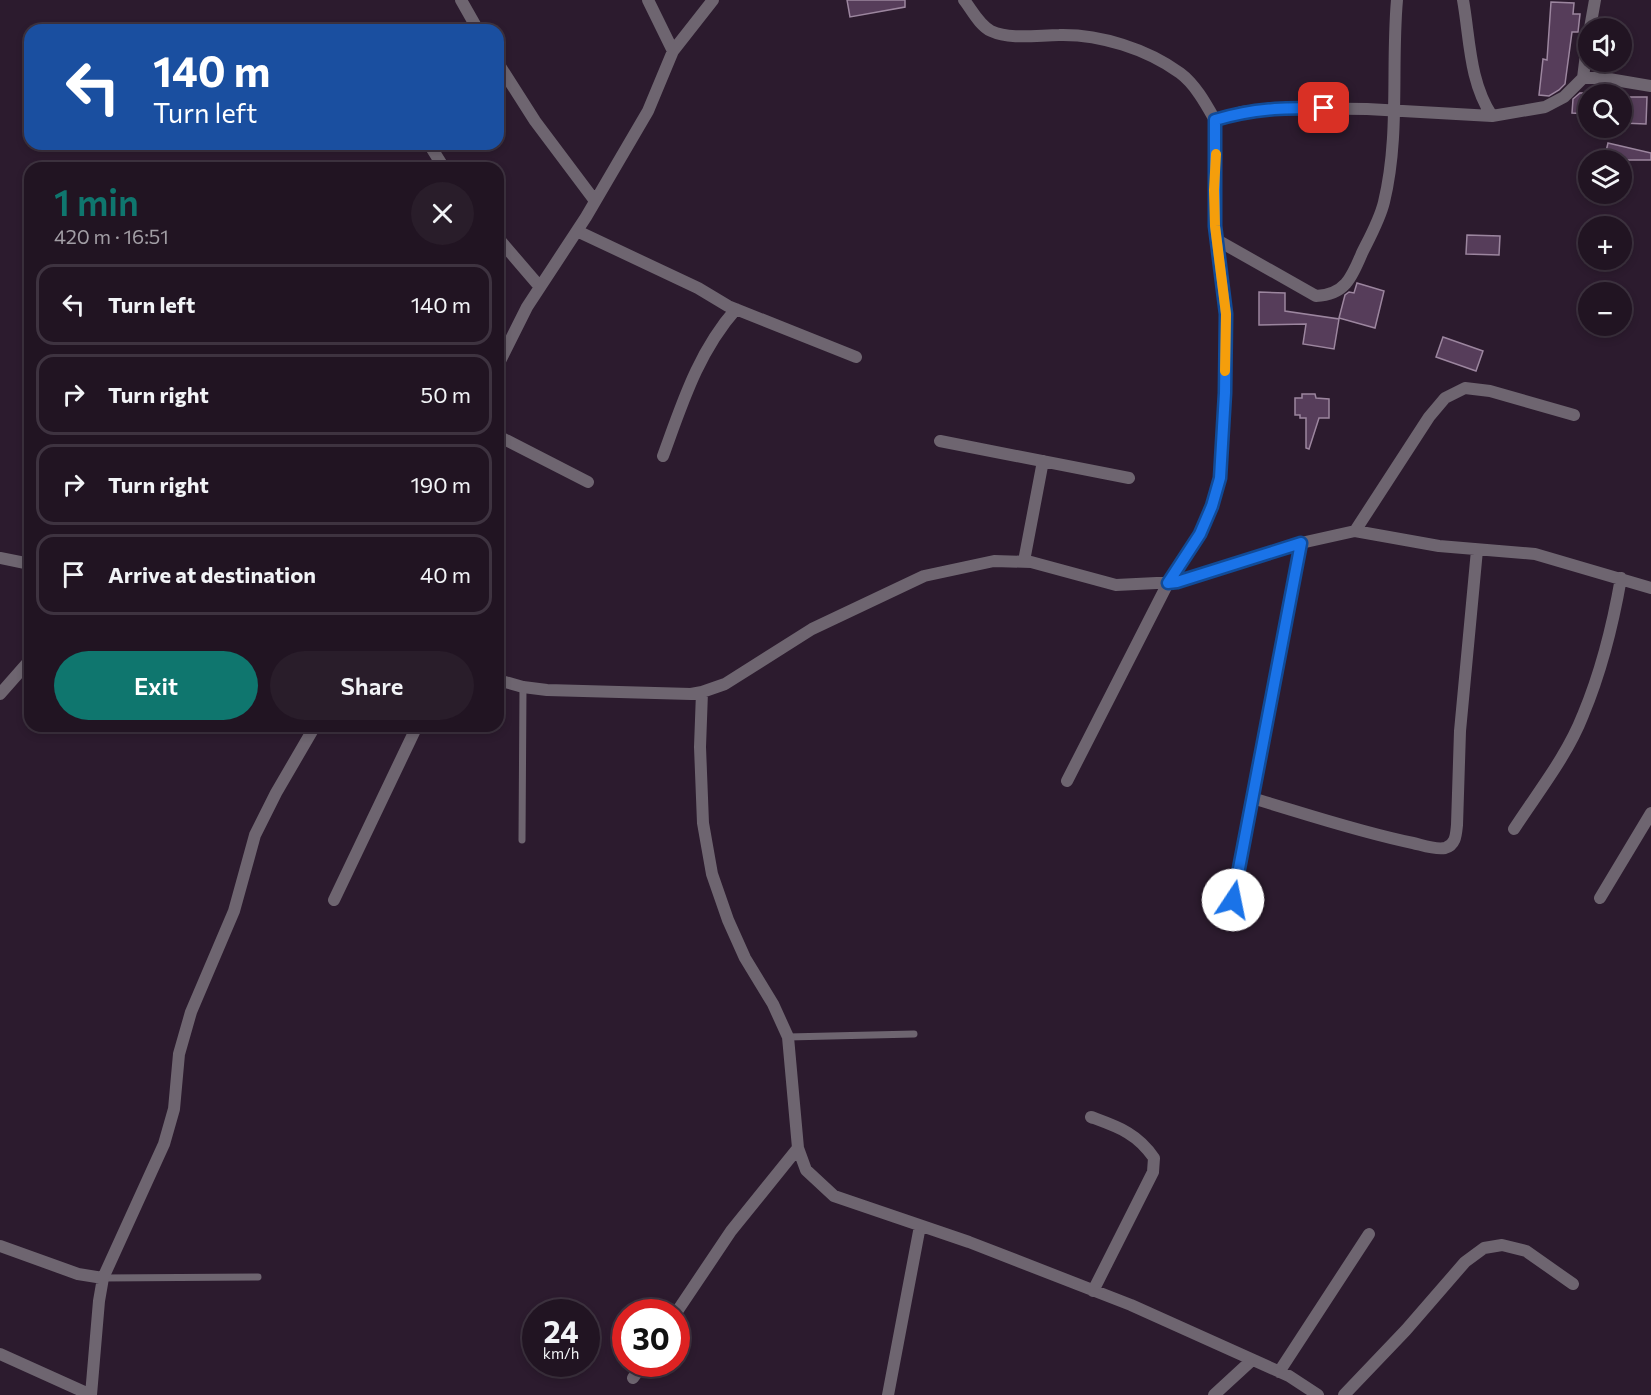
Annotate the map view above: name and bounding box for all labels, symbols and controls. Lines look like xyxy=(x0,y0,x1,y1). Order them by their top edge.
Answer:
map controls xyxy=(1578,18,1632,336)
button: sound xyxy=(1578,18,1632,72)
text: 140 m xyxy=(153,44,270,96)
icon: left xyxy=(54,48,132,126)
pin xyxy=(1298,82,1349,133)
button: search xyxy=(1578,84,1632,138)
icon: arrive xyxy=(1307,91,1340,124)
text: Turn left xyxy=(153,96,257,129)
button: layers xyxy=(1578,150,1632,204)
text: 1 min xyxy=(54,179,139,223)
button: close xyxy=(411,182,474,245)
button: + xyxy=(1578,216,1632,270)
text: 420 m · 16:51 xyxy=(54,224,169,248)
button: − xyxy=(1578,282,1632,336)
icon: left xyxy=(57,288,90,321)
text: Turn left xyxy=(108,291,195,318)
text: 140 m xyxy=(411,291,471,318)
icon: right xyxy=(57,378,90,411)
text: Turn right xyxy=(108,381,209,408)
text: 50 m xyxy=(421,381,471,408)
icon: right xyxy=(57,468,90,501)
text: Turn right xyxy=(108,471,209,498)
text: 190 m xyxy=(410,471,471,498)
icon: arrive xyxy=(57,558,90,591)
text: Arrive at destination xyxy=(108,561,316,588)
text: 40 m xyxy=(420,561,471,588)
button: Exit xyxy=(54,651,258,720)
button: Share xyxy=(270,651,474,720)
position arrow xyxy=(1201,868,1265,932)
speed limit sign: 30 xyxy=(612,1299,690,1377)
text: 24 xyxy=(543,1312,579,1349)
text: km/h xyxy=(543,1344,579,1362)

